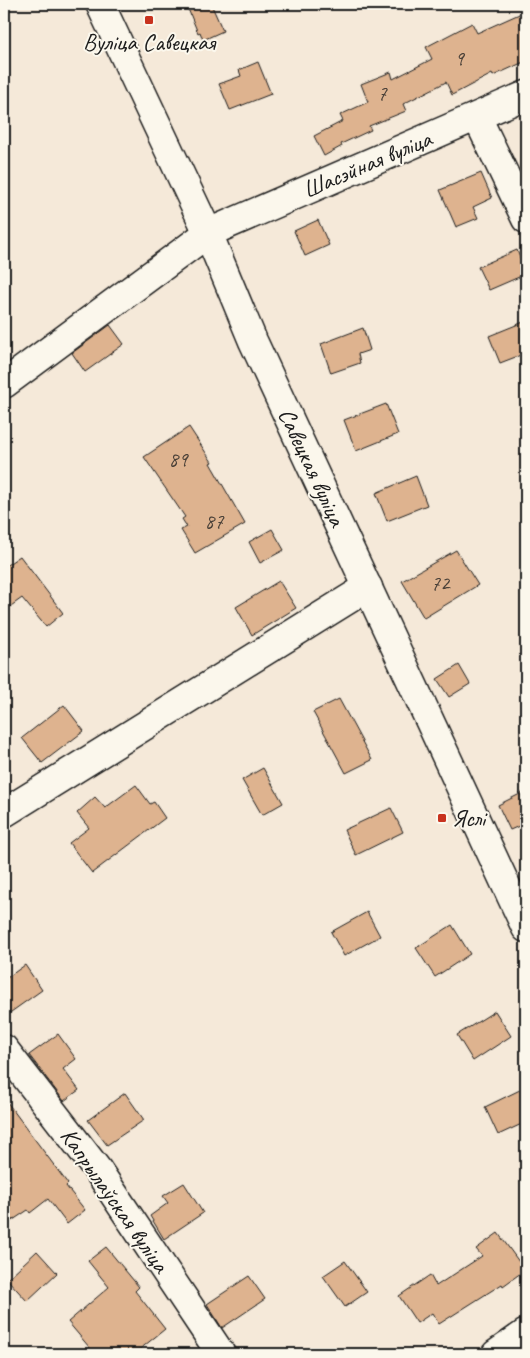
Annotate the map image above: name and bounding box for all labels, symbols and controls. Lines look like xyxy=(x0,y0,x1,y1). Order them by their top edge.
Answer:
marker: Вуліца Савецкая xyxy=(143,14,155,26)
place label: Вуліца Савецкая xyxy=(83,27,216,57)
house number: 9 xyxy=(454,45,465,71)
house number: 7 xyxy=(377,80,388,106)
street label: Шасэйная вуліца xyxy=(298,123,437,205)
street label: Савецкая вуліца xyxy=(272,403,353,532)
house number: 89 xyxy=(169,446,189,472)
house number: 87 xyxy=(205,508,225,534)
house number: 72 xyxy=(431,570,451,596)
place label: Яслі xyxy=(452,803,488,833)
marker: Яслі xyxy=(436,812,448,824)
street label: Капрылаўская вуліца xyxy=(54,1122,177,1280)

